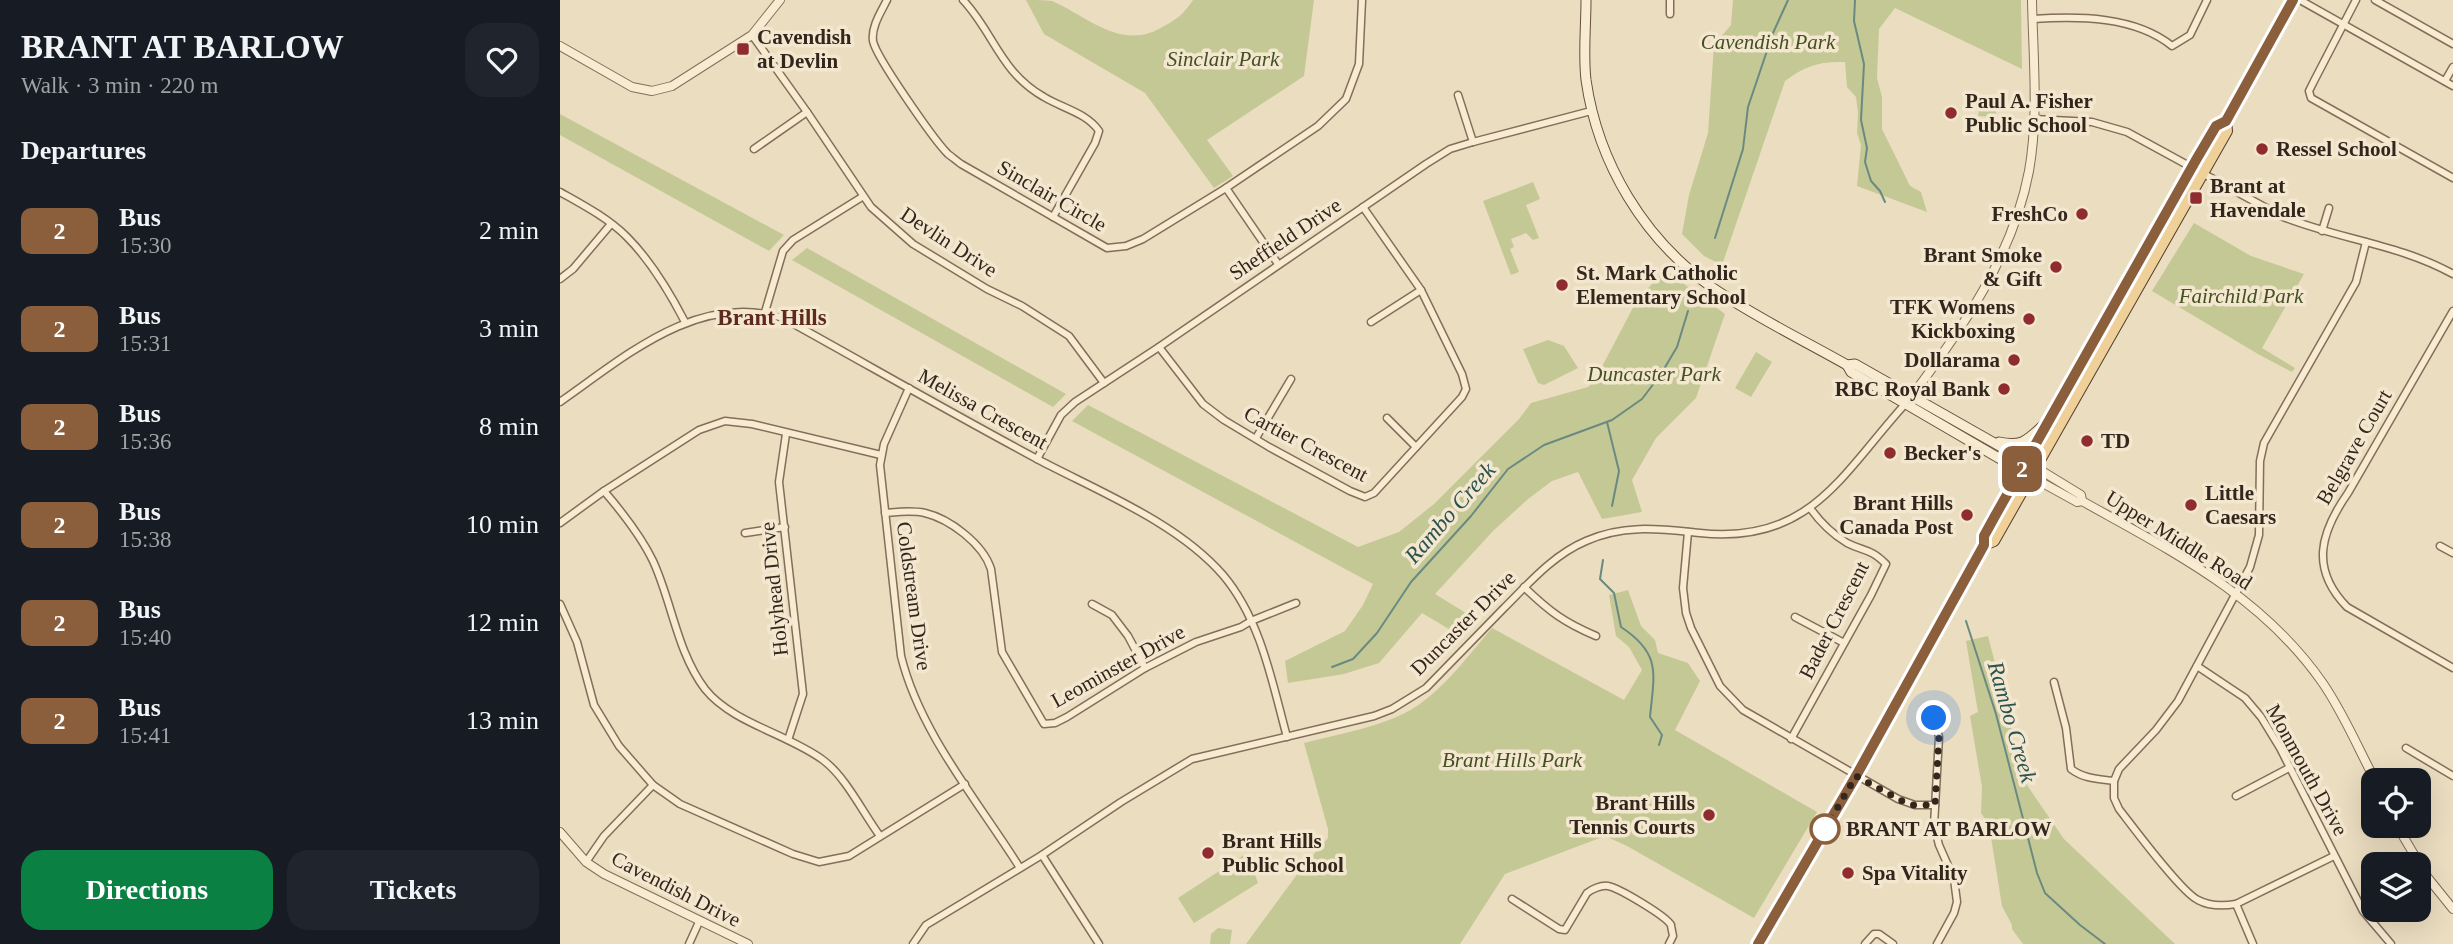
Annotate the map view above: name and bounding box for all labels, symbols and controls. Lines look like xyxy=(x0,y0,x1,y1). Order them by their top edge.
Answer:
button: heart xyxy=(465,23,539,97)
place label: Cavendish at Devlin xyxy=(757,25,852,73)
text: BRANT AT BARLOW xyxy=(21,29,344,65)
park label: Cavendish Park xyxy=(1701,30,1836,54)
marker: Cavendish at Devlin xyxy=(735,41,751,57)
park label: Sinclair Park xyxy=(1167,47,1280,71)
text: Walk · 3 min · 220 m xyxy=(21,73,218,98)
place label: Paul A. Fisher Public School xyxy=(1965,89,2093,137)
marker: Paul A. Fisher Public School xyxy=(1943,105,1959,121)
text: Departures xyxy=(21,136,146,165)
place label: Ressel School xyxy=(2276,137,2397,161)
marker: Ressel School xyxy=(2254,141,2270,157)
street label: Sinclair Circle xyxy=(993,155,1111,237)
place label: Brant at Havendale xyxy=(2210,174,2306,222)
marker: Brant at Havendale xyxy=(2188,190,2204,206)
street label: Sheffield Drive xyxy=(1225,193,1345,285)
street label: Devlin Drive xyxy=(896,202,1002,282)
place label: FreshCo xyxy=(1991,202,2068,226)
text: Bus xyxy=(119,203,161,232)
marker: FreshCo xyxy=(2074,206,2090,222)
text: 2 min xyxy=(479,216,539,245)
text: 2 xyxy=(54,218,66,244)
text: 15:30 xyxy=(119,233,171,258)
place label: Brant Smoke & Gift xyxy=(1924,243,2042,291)
marker: Brant Smoke & Gift xyxy=(2048,259,2064,275)
place label: St. Mark Catholic Elementary School xyxy=(1576,261,1746,309)
marker: St. Mark Catholic Elementary School xyxy=(1554,277,1570,293)
park label: Fairchild Park xyxy=(2178,284,2304,308)
place label: TFK Womens Kickboxing xyxy=(1890,295,2015,343)
text: Bus xyxy=(119,301,161,330)
district label: Brant Hills xyxy=(717,305,827,330)
marker: TFK Womens Kickboxing xyxy=(2021,311,2037,327)
text: 3 min xyxy=(479,314,539,343)
text: 2 xyxy=(54,316,66,342)
text: 15:31 xyxy=(119,331,171,356)
place label: Dollarama xyxy=(1904,348,2000,372)
marker: Dollarama xyxy=(2006,352,2022,368)
park label: Duncaster Park xyxy=(1586,362,1721,386)
street label: Melissa Crescent xyxy=(914,364,1052,454)
place label: RBC Royal Bank xyxy=(1835,377,1990,401)
marker: RBC Royal Bank xyxy=(1996,381,2012,397)
street label: Belgrave Court xyxy=(2311,385,2397,509)
text: Bus xyxy=(119,399,161,428)
street label: Cartier Crescent xyxy=(1240,401,1372,487)
text: 8 min xyxy=(479,412,539,441)
text: 2 xyxy=(54,414,66,440)
text: 15:36 xyxy=(119,429,171,454)
place label: TD xyxy=(2101,429,2130,453)
marker: TD xyxy=(2079,433,2095,449)
place label: Becker's xyxy=(1904,441,1981,465)
marker: Becker's xyxy=(1882,445,1898,461)
line badge: 2 xyxy=(1999,446,2045,492)
text: 2 xyxy=(2016,456,2028,482)
water label: Rambo Creek xyxy=(1399,457,1501,569)
place label: Little Caesars xyxy=(2205,481,2276,529)
street label: Upper Middle Road xyxy=(2101,485,2257,595)
place label: Brant Hills Canada Post xyxy=(1839,491,1953,539)
text: Bus xyxy=(119,497,161,526)
marker: Little Caesars xyxy=(2183,497,2199,513)
marker: Brant Hills Canada Post xyxy=(1959,507,1975,523)
text: 10 min xyxy=(466,510,539,539)
text: 2 xyxy=(54,512,66,538)
street label: Coldstream Drive xyxy=(892,520,936,672)
street label: Holyhead Drive xyxy=(755,521,793,657)
text: 15:38 xyxy=(119,527,171,552)
street label: Bader Crescent xyxy=(1794,557,1874,683)
street label: Duncaster Drive xyxy=(1406,566,1520,680)
text: Bus xyxy=(119,595,161,624)
text: 12 min xyxy=(466,608,539,637)
text: 2 xyxy=(54,610,66,636)
street label: Leominster Drive xyxy=(1047,619,1189,713)
text: 15:40 xyxy=(119,625,171,650)
water label: Rambo Creek xyxy=(1982,658,2041,786)
text: Bus xyxy=(119,693,161,722)
your location xyxy=(1916,700,1951,735)
street label: Monmouth Drive xyxy=(2261,700,2353,840)
text: 13 min xyxy=(466,706,539,735)
text: 2 xyxy=(54,708,66,734)
text: 15:41 xyxy=(119,723,171,748)
park label: Brant Hills Park xyxy=(1442,748,1583,772)
map controls xyxy=(2361,768,2431,922)
button: locate xyxy=(2361,768,2431,838)
place label: Brant Hills Tennis Courts xyxy=(1569,791,1695,839)
marker: Brant Hills Tennis Courts xyxy=(1701,807,1717,823)
marker: BRANT AT BARLOW xyxy=(1810,814,1840,844)
place label: BRANT AT BARLOW xyxy=(1846,817,2051,841)
place label: Brant Hills Public School xyxy=(1222,829,1344,877)
marker: Brant Hills Public School xyxy=(1200,845,1216,861)
street label: Cavendish Drive xyxy=(607,846,745,932)
button: Directions xyxy=(21,850,273,930)
button: Tickets xyxy=(287,850,539,930)
button: layers xyxy=(2361,852,2431,922)
place label: Spa Vitality xyxy=(1862,861,1968,885)
marker: Spa Vitality xyxy=(1840,865,1856,881)

